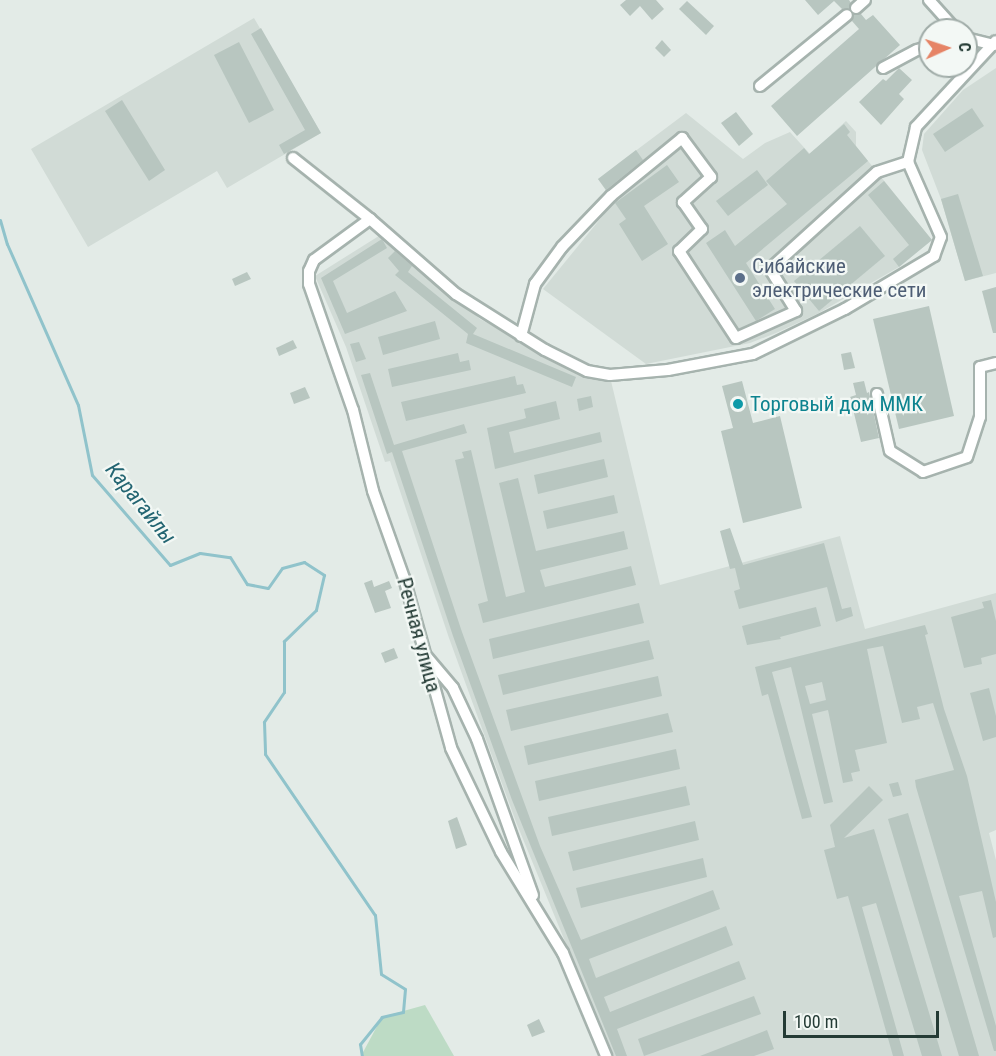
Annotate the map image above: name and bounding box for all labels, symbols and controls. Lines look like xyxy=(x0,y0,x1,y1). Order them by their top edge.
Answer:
north arrow xyxy=(918,18,978,78)
text: С xyxy=(955,42,974,52)
place label: Сибайские электрические сети xyxy=(752,253,927,303)
marker: Сибайские электрические сети xyxy=(733,271,747,285)
place label: Торговый дом ММК xyxy=(750,391,923,417)
marker: Торговый дом ММК xyxy=(731,397,745,411)
water label: Карагайлы xyxy=(100,457,182,549)
street label: Речная улица xyxy=(392,575,446,695)
scale bar xyxy=(786,999,942,1037)
text: 100 m xyxy=(794,1011,838,1032)

